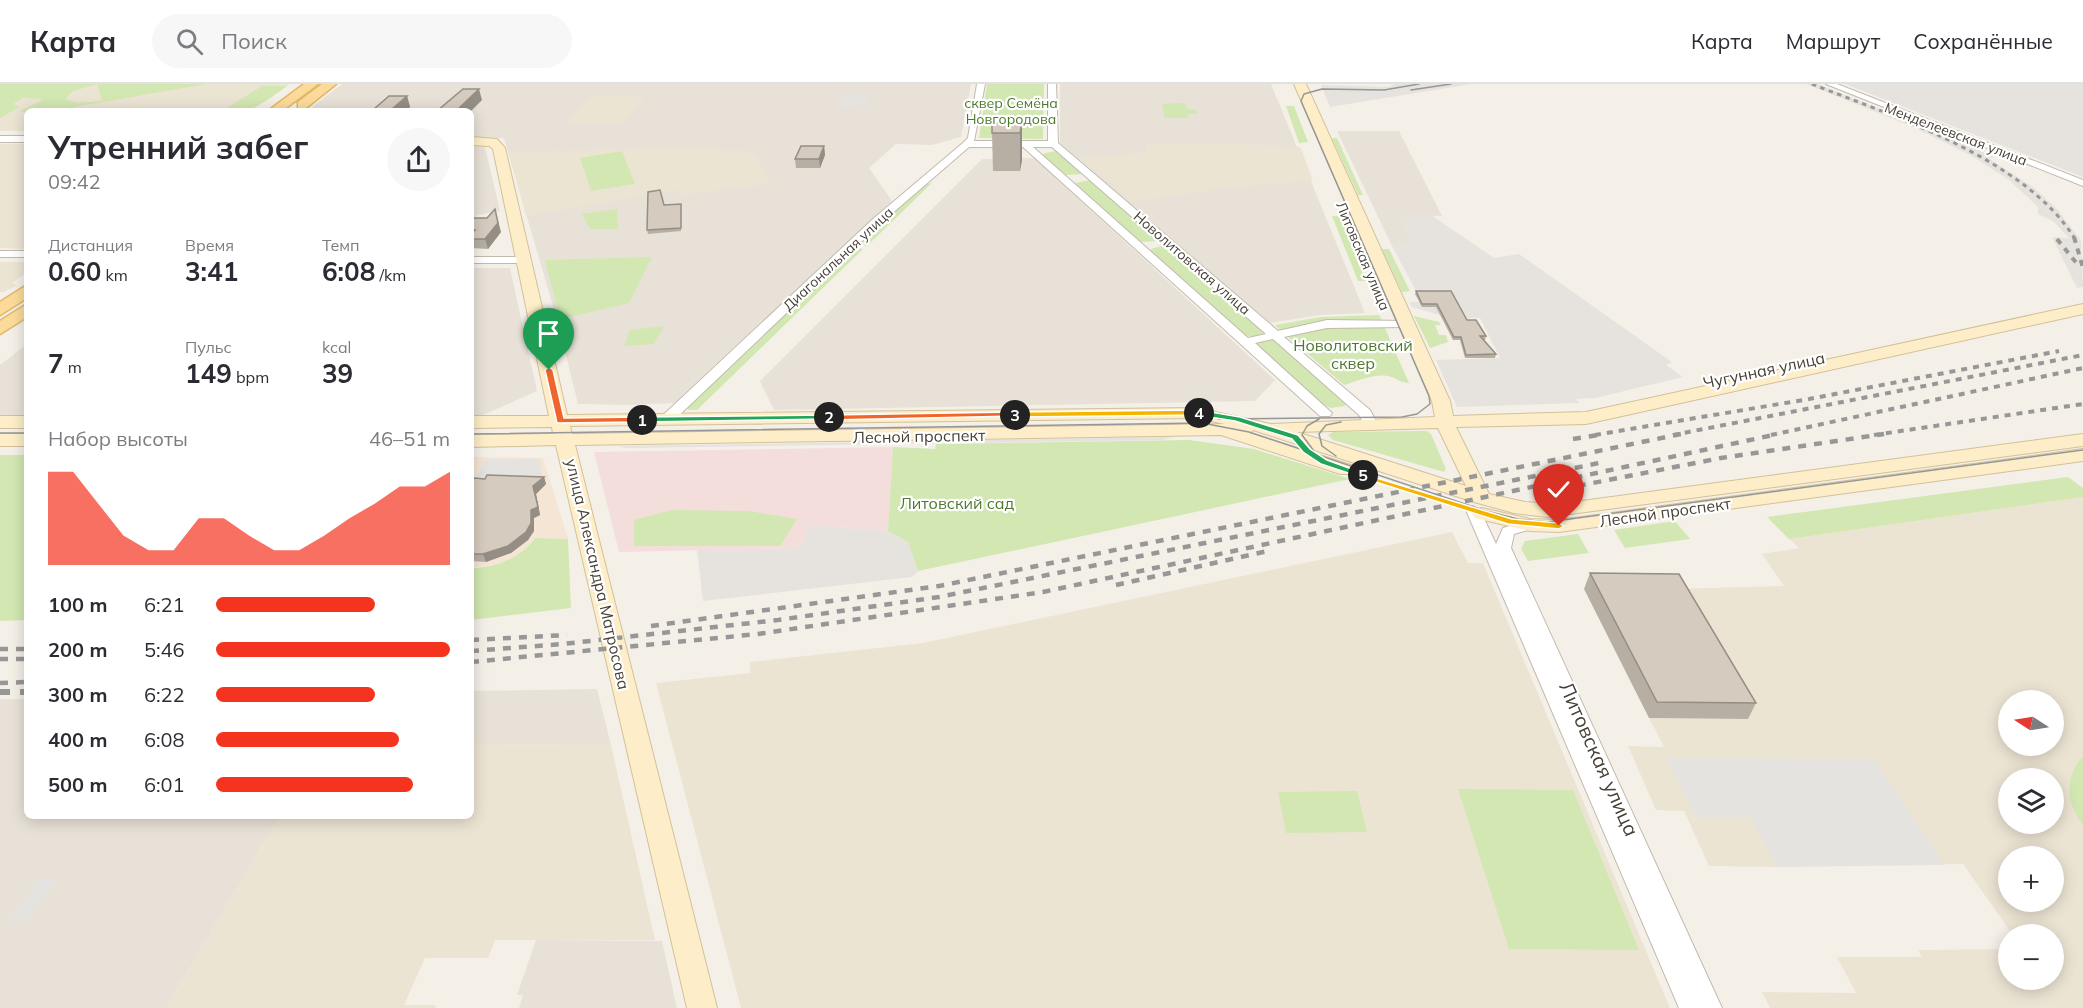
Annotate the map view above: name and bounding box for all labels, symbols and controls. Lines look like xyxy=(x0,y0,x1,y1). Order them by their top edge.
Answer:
search box xyxy=(152,14,572,68)
text: Карта xyxy=(30,24,116,59)
icon: search xyxy=(173,25,206,58)
text: Поиск xyxy=(221,27,287,55)
text: Карта xyxy=(1691,28,1753,54)
text: Маршрут xyxy=(1786,28,1880,54)
text: Сохранённые xyxy=(1913,28,2053,54)
park label: сквер Семёна Новгородова xyxy=(964,94,1058,128)
street label: Менделеевская улица xyxy=(1882,98,2030,170)
text: Утренний забег xyxy=(48,126,309,167)
button: share xyxy=(387,128,450,191)
text: 09:42 xyxy=(48,169,101,194)
street label: Литовская улица xyxy=(1332,199,1394,313)
street label: Диагональная улица xyxy=(779,203,897,315)
street label: Новолитовская улица xyxy=(1130,207,1254,319)
text: Дистанция xyxy=(48,235,133,255)
text: Время xyxy=(185,235,234,255)
text: Темп xyxy=(322,235,360,255)
text: 0.60 xyxy=(48,255,101,288)
text: 3:41 xyxy=(185,255,238,288)
text: 6:08 xyxy=(322,255,375,288)
text: km xyxy=(101,265,128,285)
text: /km xyxy=(375,265,406,285)
pin xyxy=(523,308,574,370)
icon: arrive xyxy=(532,317,565,350)
park label: Новолитовский сквер xyxy=(1293,335,1413,373)
text: Пульс xyxy=(185,337,232,357)
text: kcal xyxy=(322,337,351,357)
text: 7 xyxy=(48,347,64,380)
street label: Чугунная улица xyxy=(1701,347,1827,393)
text: m xyxy=(64,357,82,377)
text: 149 xyxy=(185,357,232,390)
text: 39 xyxy=(322,357,353,390)
text: bpm xyxy=(232,367,269,387)
pin: 4 xyxy=(1184,398,1214,428)
pin: 3 xyxy=(1000,400,1030,430)
pin: 2 xyxy=(814,402,844,432)
text: 4 xyxy=(1194,403,1204,423)
pin: 1 xyxy=(627,405,657,435)
text: 3 xyxy=(1010,405,1020,425)
text: 2 xyxy=(824,407,834,427)
text: 1 xyxy=(637,410,647,430)
street label: Лесной проспект xyxy=(853,425,986,447)
text: Набор высоты xyxy=(48,426,188,451)
text: 46–51 m xyxy=(369,426,450,451)
street label: улица Александра Матросова xyxy=(562,457,634,691)
pin: 5 xyxy=(1348,460,1378,490)
pin xyxy=(1533,464,1584,526)
text: 5 xyxy=(1358,465,1368,485)
icon: check xyxy=(1542,473,1575,506)
park label: Литовский сад xyxy=(900,493,1015,513)
street label: Лесной проспект xyxy=(1598,493,1733,531)
text: 100 m xyxy=(48,592,107,617)
text: 6:21 xyxy=(144,592,185,617)
text: 200 m xyxy=(48,637,107,662)
text: 5:46 xyxy=(144,637,185,662)
street label: Литовская улица xyxy=(1554,678,1645,840)
text: 300 m xyxy=(48,682,107,707)
text: 6:22 xyxy=(144,682,185,707)
north arrow xyxy=(1998,690,2064,756)
map controls xyxy=(1998,690,2064,990)
text: 400 m xyxy=(48,727,107,752)
text: 6:08 xyxy=(144,727,185,752)
button: layers xyxy=(1998,768,2064,834)
text: 500 m xyxy=(48,772,107,797)
text: 6:01 xyxy=(144,772,185,797)
button: + xyxy=(1998,846,2064,912)
button: − xyxy=(1998,924,2064,990)

